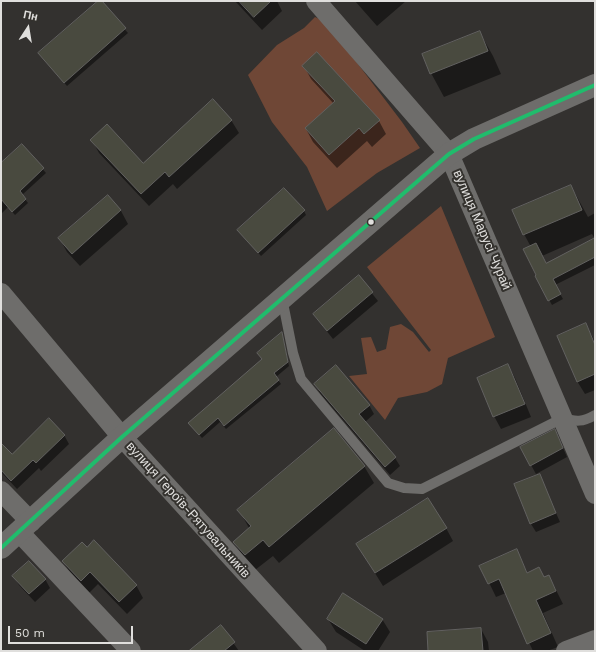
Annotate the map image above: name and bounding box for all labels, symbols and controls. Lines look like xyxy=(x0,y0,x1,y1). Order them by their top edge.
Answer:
north arrow xyxy=(8,8,48,48)
text: Пн xyxy=(22,8,39,24)
street label: вулиця Марусі Чурай xyxy=(450,168,514,292)
unlabelled marker xyxy=(366,217,376,227)
street label: вулиця Героїв-Рятувальників xyxy=(123,439,253,581)
scale bar xyxy=(10,618,135,644)
text: 50 m xyxy=(15,626,45,640)

